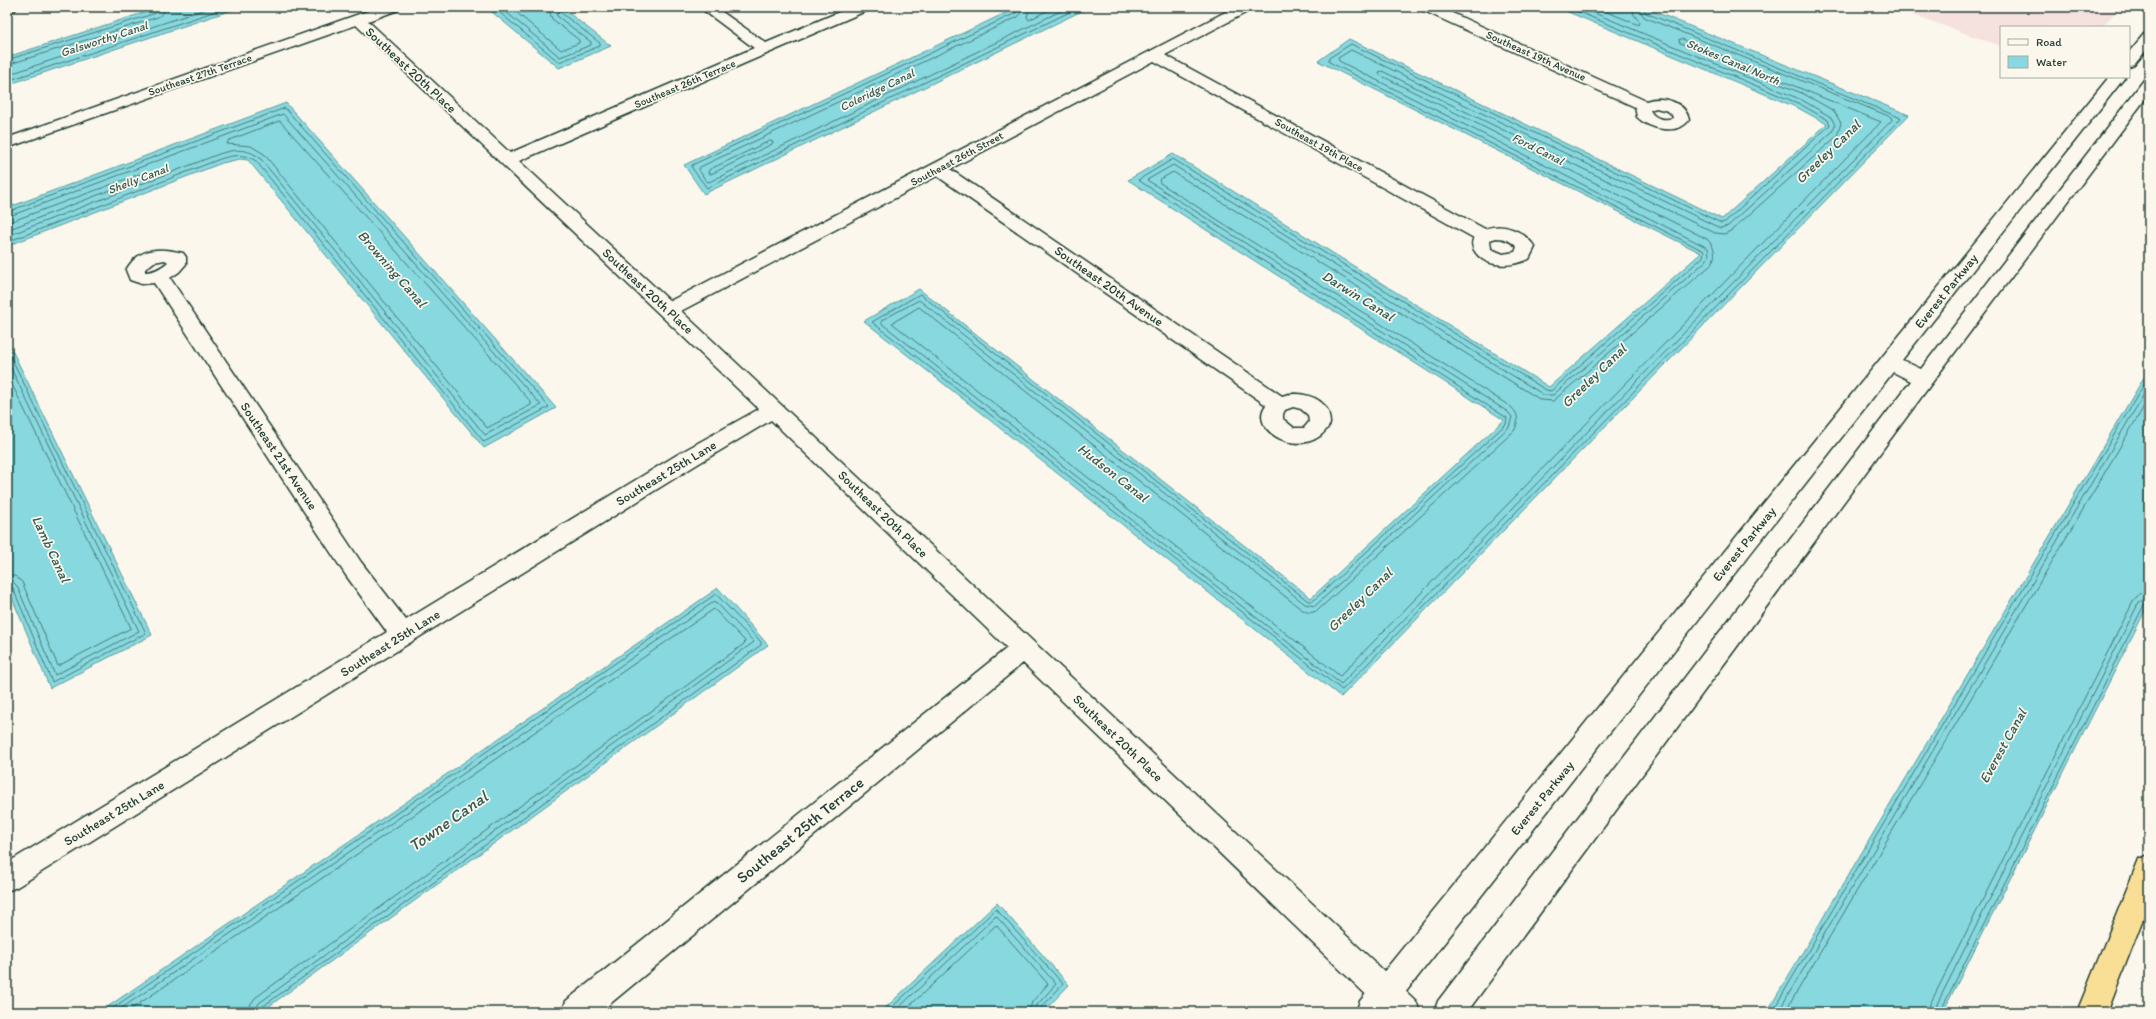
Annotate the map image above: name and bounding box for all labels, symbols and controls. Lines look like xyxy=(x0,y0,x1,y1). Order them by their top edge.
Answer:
water label: Galsworthy Canal xyxy=(58,18,151,60)
street label: Southeast 20th Place xyxy=(362,24,460,116)
legend xyxy=(2000,26,2130,78)
street label: Southeast 19th Avenue xyxy=(1484,28,1588,84)
text: Road xyxy=(2036,35,2062,49)
water label: Stokes Canal North xyxy=(1684,36,1783,88)
street label: Southeast 27th Terrace xyxy=(147,51,253,99)
text: Water xyxy=(2036,55,2067,69)
street label: Southeast 26th Terrace xyxy=(632,57,738,111)
water label: Coleridge Canal xyxy=(837,65,918,114)
street label: Southeast 19th Place xyxy=(1273,115,1365,175)
water label: Greeley Canal xyxy=(1792,116,1865,187)
street label: Southeast 26th Street xyxy=(908,129,1006,189)
water label: Ford Canal xyxy=(1510,130,1567,169)
water label: Shelly Canal xyxy=(106,160,172,197)
water label: Browning Canal xyxy=(354,227,431,312)
street label: Southeast 20th Avenue xyxy=(1052,243,1166,329)
street label: Southeast 20th Place xyxy=(599,245,697,337)
street label: Everest Parkway xyxy=(1911,251,1981,331)
water label: Darwin Canal xyxy=(1319,267,1398,325)
water label: Greeley Canal xyxy=(1558,340,1631,411)
street label: Southeast 21st Avenue xyxy=(237,399,321,513)
street label: Southeast 25th Lane xyxy=(613,437,719,509)
water label: Hudson Canal xyxy=(1074,440,1153,507)
street label: Southeast 20th Place xyxy=(835,467,931,561)
street label: Everest Parkway xyxy=(1709,504,1779,584)
water label: Lamb Canal xyxy=(28,513,74,586)
water label: Greeley Canal xyxy=(1324,564,1397,635)
street label: Southeast 25th Lane xyxy=(337,606,443,680)
street label: Southeast 20th Place xyxy=(1070,691,1166,785)
water label: Everest Canal xyxy=(1976,705,2031,786)
street label: Everest Parkway xyxy=(1507,758,1577,838)
street label: Southeast 25th Terrace xyxy=(732,773,868,887)
street label: Southeast 25th Lane xyxy=(61,777,167,849)
water label: Towne Canal xyxy=(405,786,492,856)

